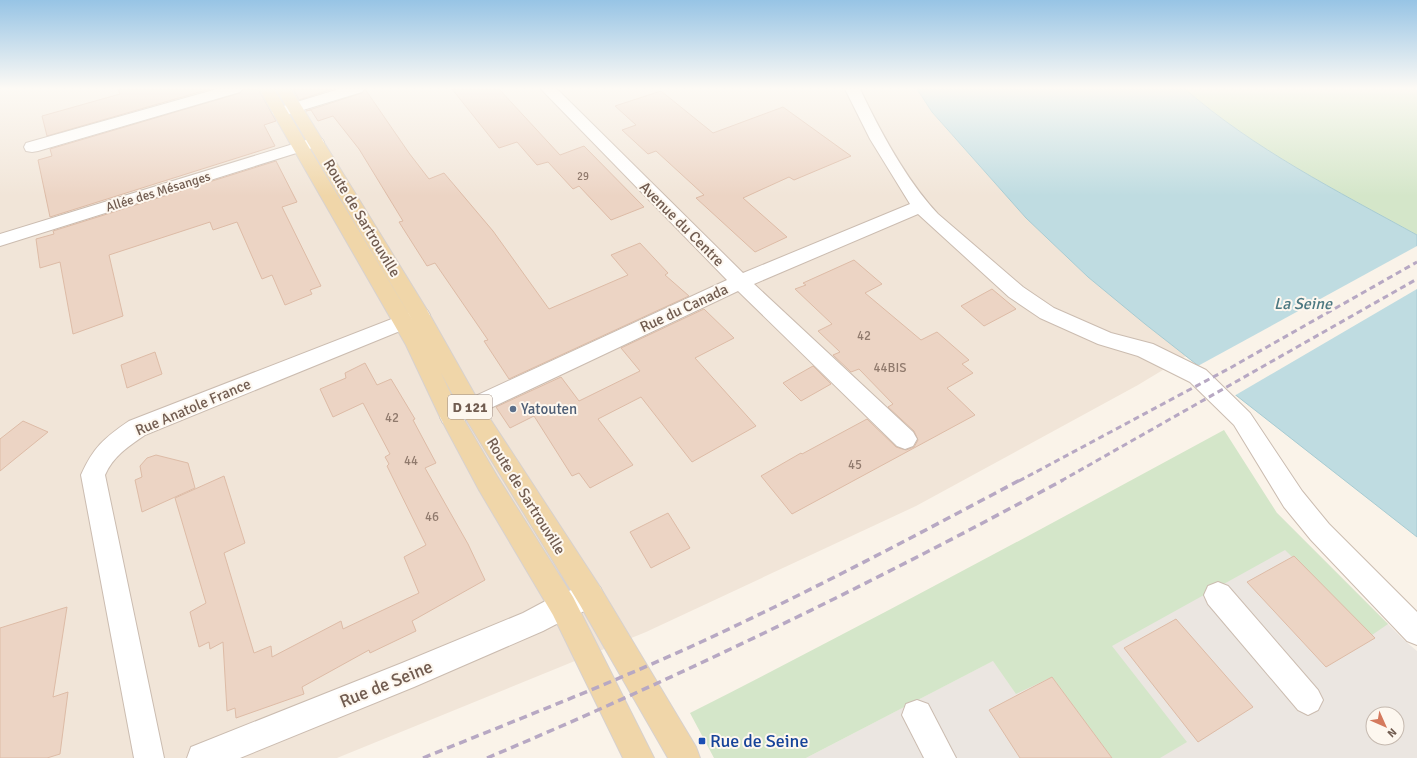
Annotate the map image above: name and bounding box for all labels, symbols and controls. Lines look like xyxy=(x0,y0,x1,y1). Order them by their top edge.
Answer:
street label: Route de Sartrouville xyxy=(320,156,404,280)
street label: Allée des Mésanges xyxy=(104,168,213,215)
house number: 29 xyxy=(577,170,589,183)
street label: Avenue du Centre xyxy=(636,178,728,270)
street label: Rue du Canada xyxy=(637,280,731,336)
water label: La Seine xyxy=(1274,294,1333,314)
house number: 42 xyxy=(857,328,871,344)
house number: 44BIS xyxy=(874,360,906,376)
street label: Rue Anatole France xyxy=(133,375,253,439)
road number: D 121 xyxy=(448,395,492,419)
place label: Yatouten xyxy=(521,400,577,418)
marker: Yatouten xyxy=(508,404,518,414)
house number: 42 xyxy=(385,410,399,426)
street label: Route de Sartrouville xyxy=(483,434,569,558)
house number: 44 xyxy=(404,453,418,469)
house number: 45 xyxy=(848,457,862,473)
house number: 46 xyxy=(425,509,439,525)
street label: Rue de Seine xyxy=(336,655,436,713)
north arrow xyxy=(1365,706,1405,746)
text: N xyxy=(1384,725,1399,740)
place label: Rue de Seine xyxy=(710,730,808,752)
marker: Rue de Seine xyxy=(697,736,707,746)

